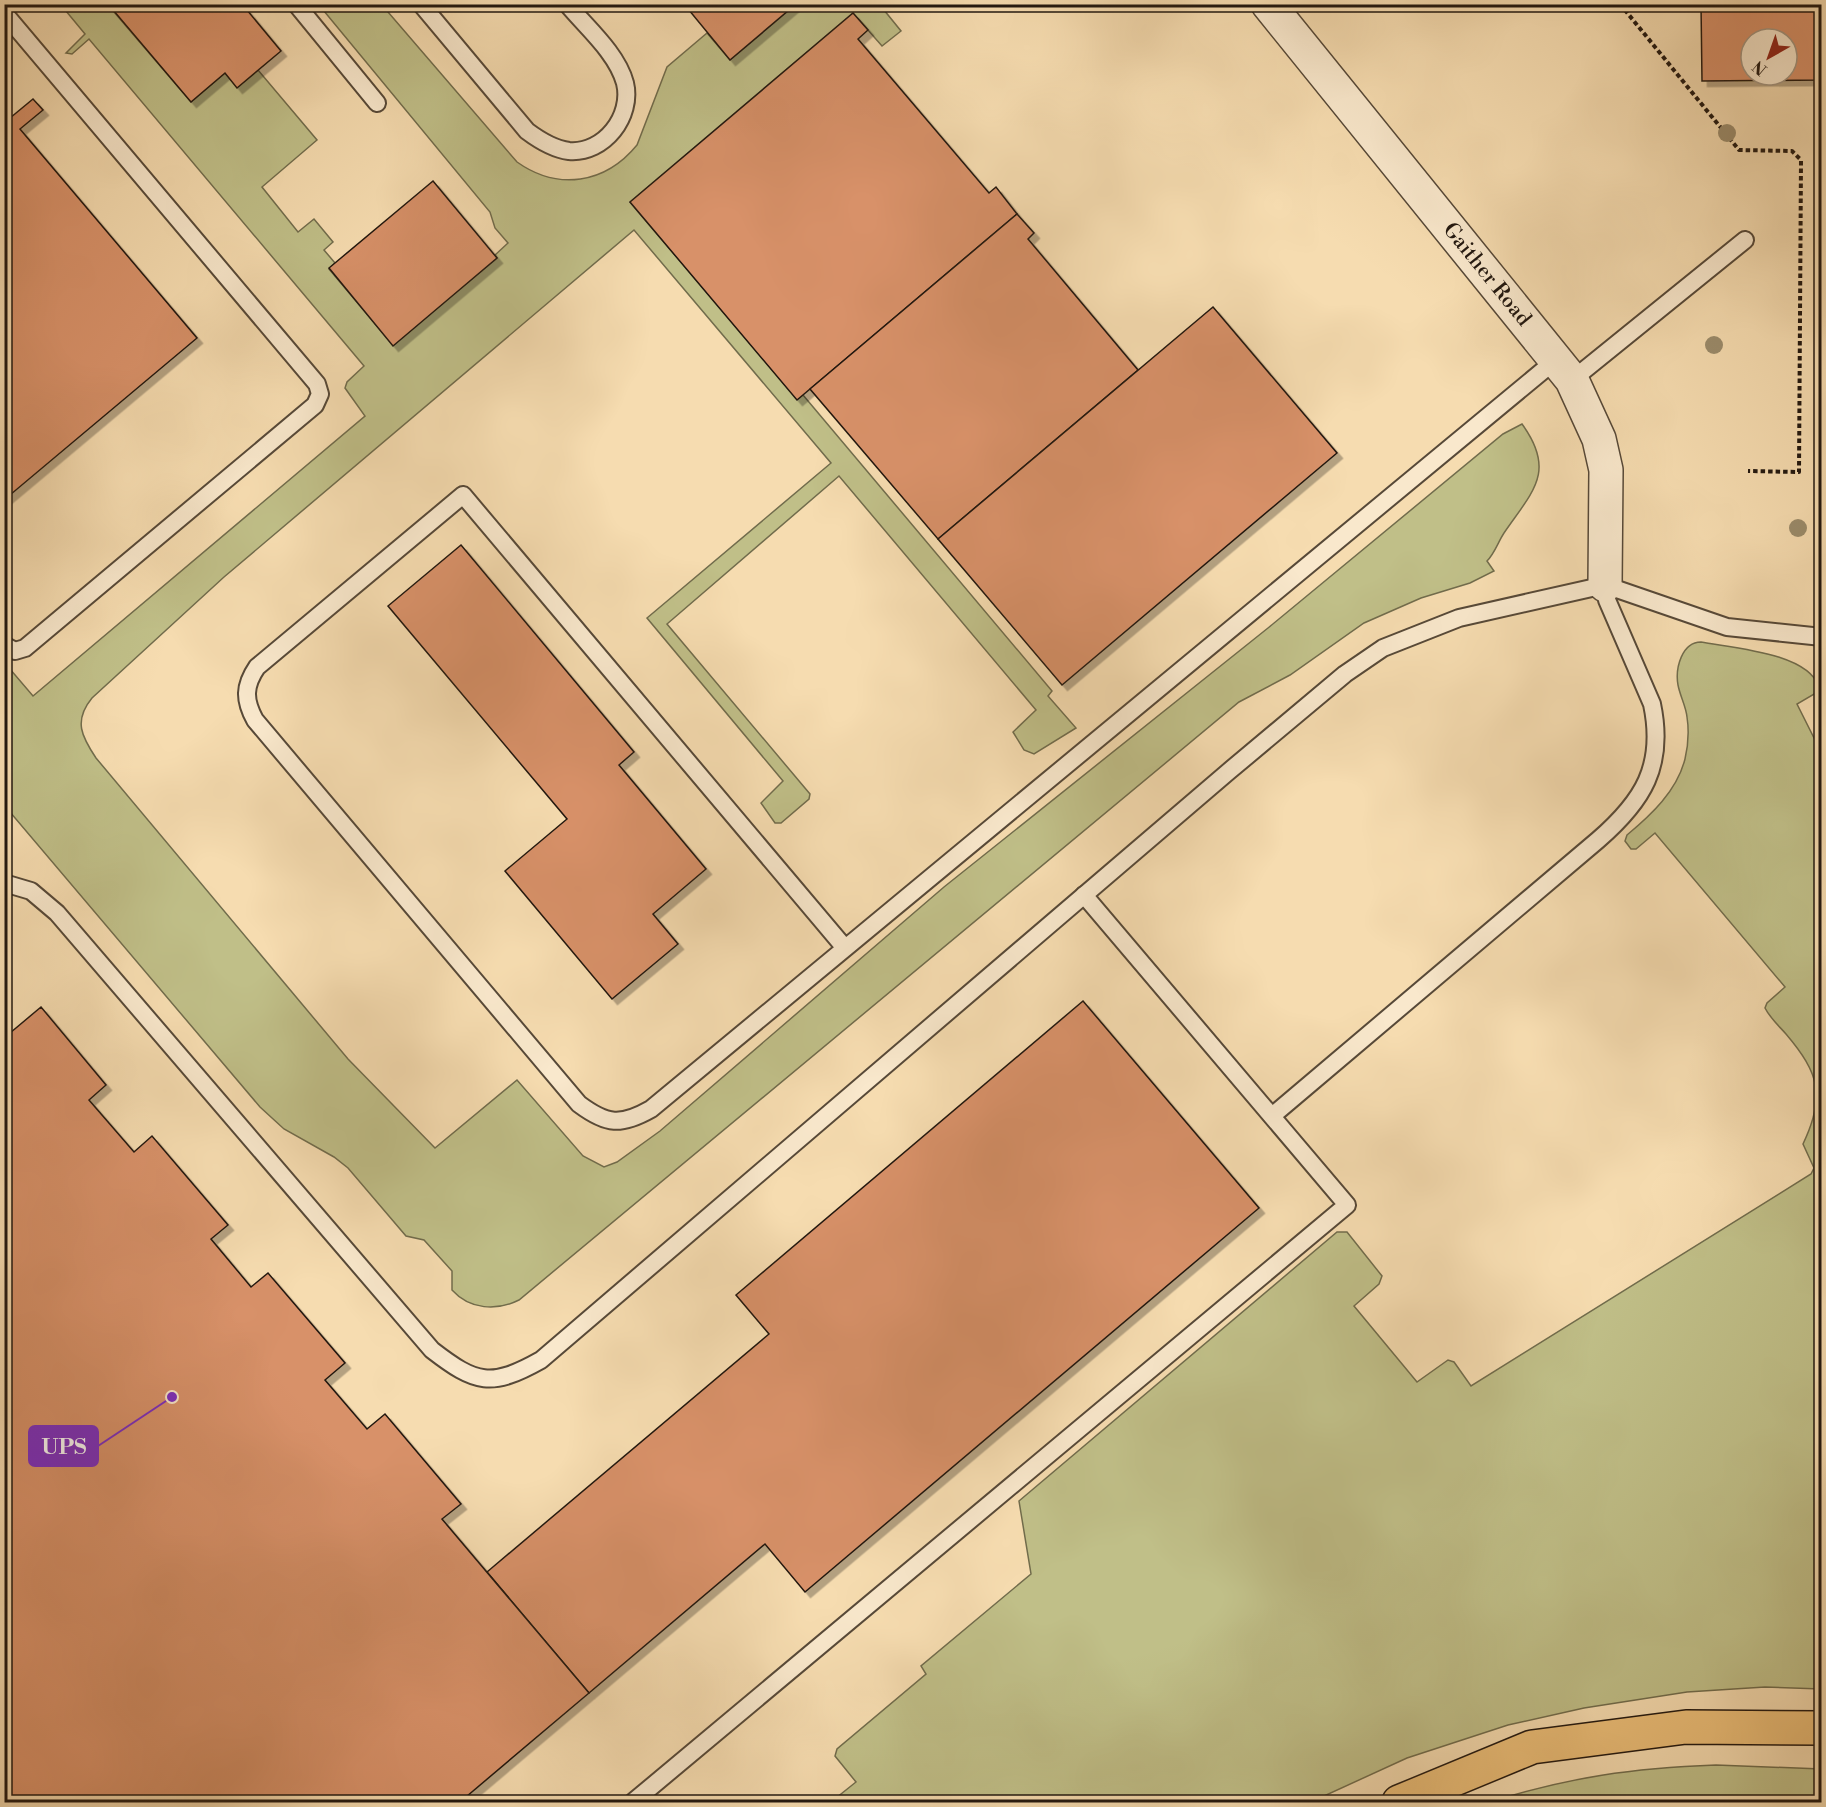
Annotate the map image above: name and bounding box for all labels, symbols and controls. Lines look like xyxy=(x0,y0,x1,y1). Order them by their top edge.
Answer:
north arrow xyxy=(1739,27,1799,87)
text: N xyxy=(1748,56,1771,79)
street label: Gaither Road xyxy=(1437,218,1536,332)
callout: UPS xyxy=(29,1426,98,1466)
text: UPS xyxy=(42,1434,86,1461)

